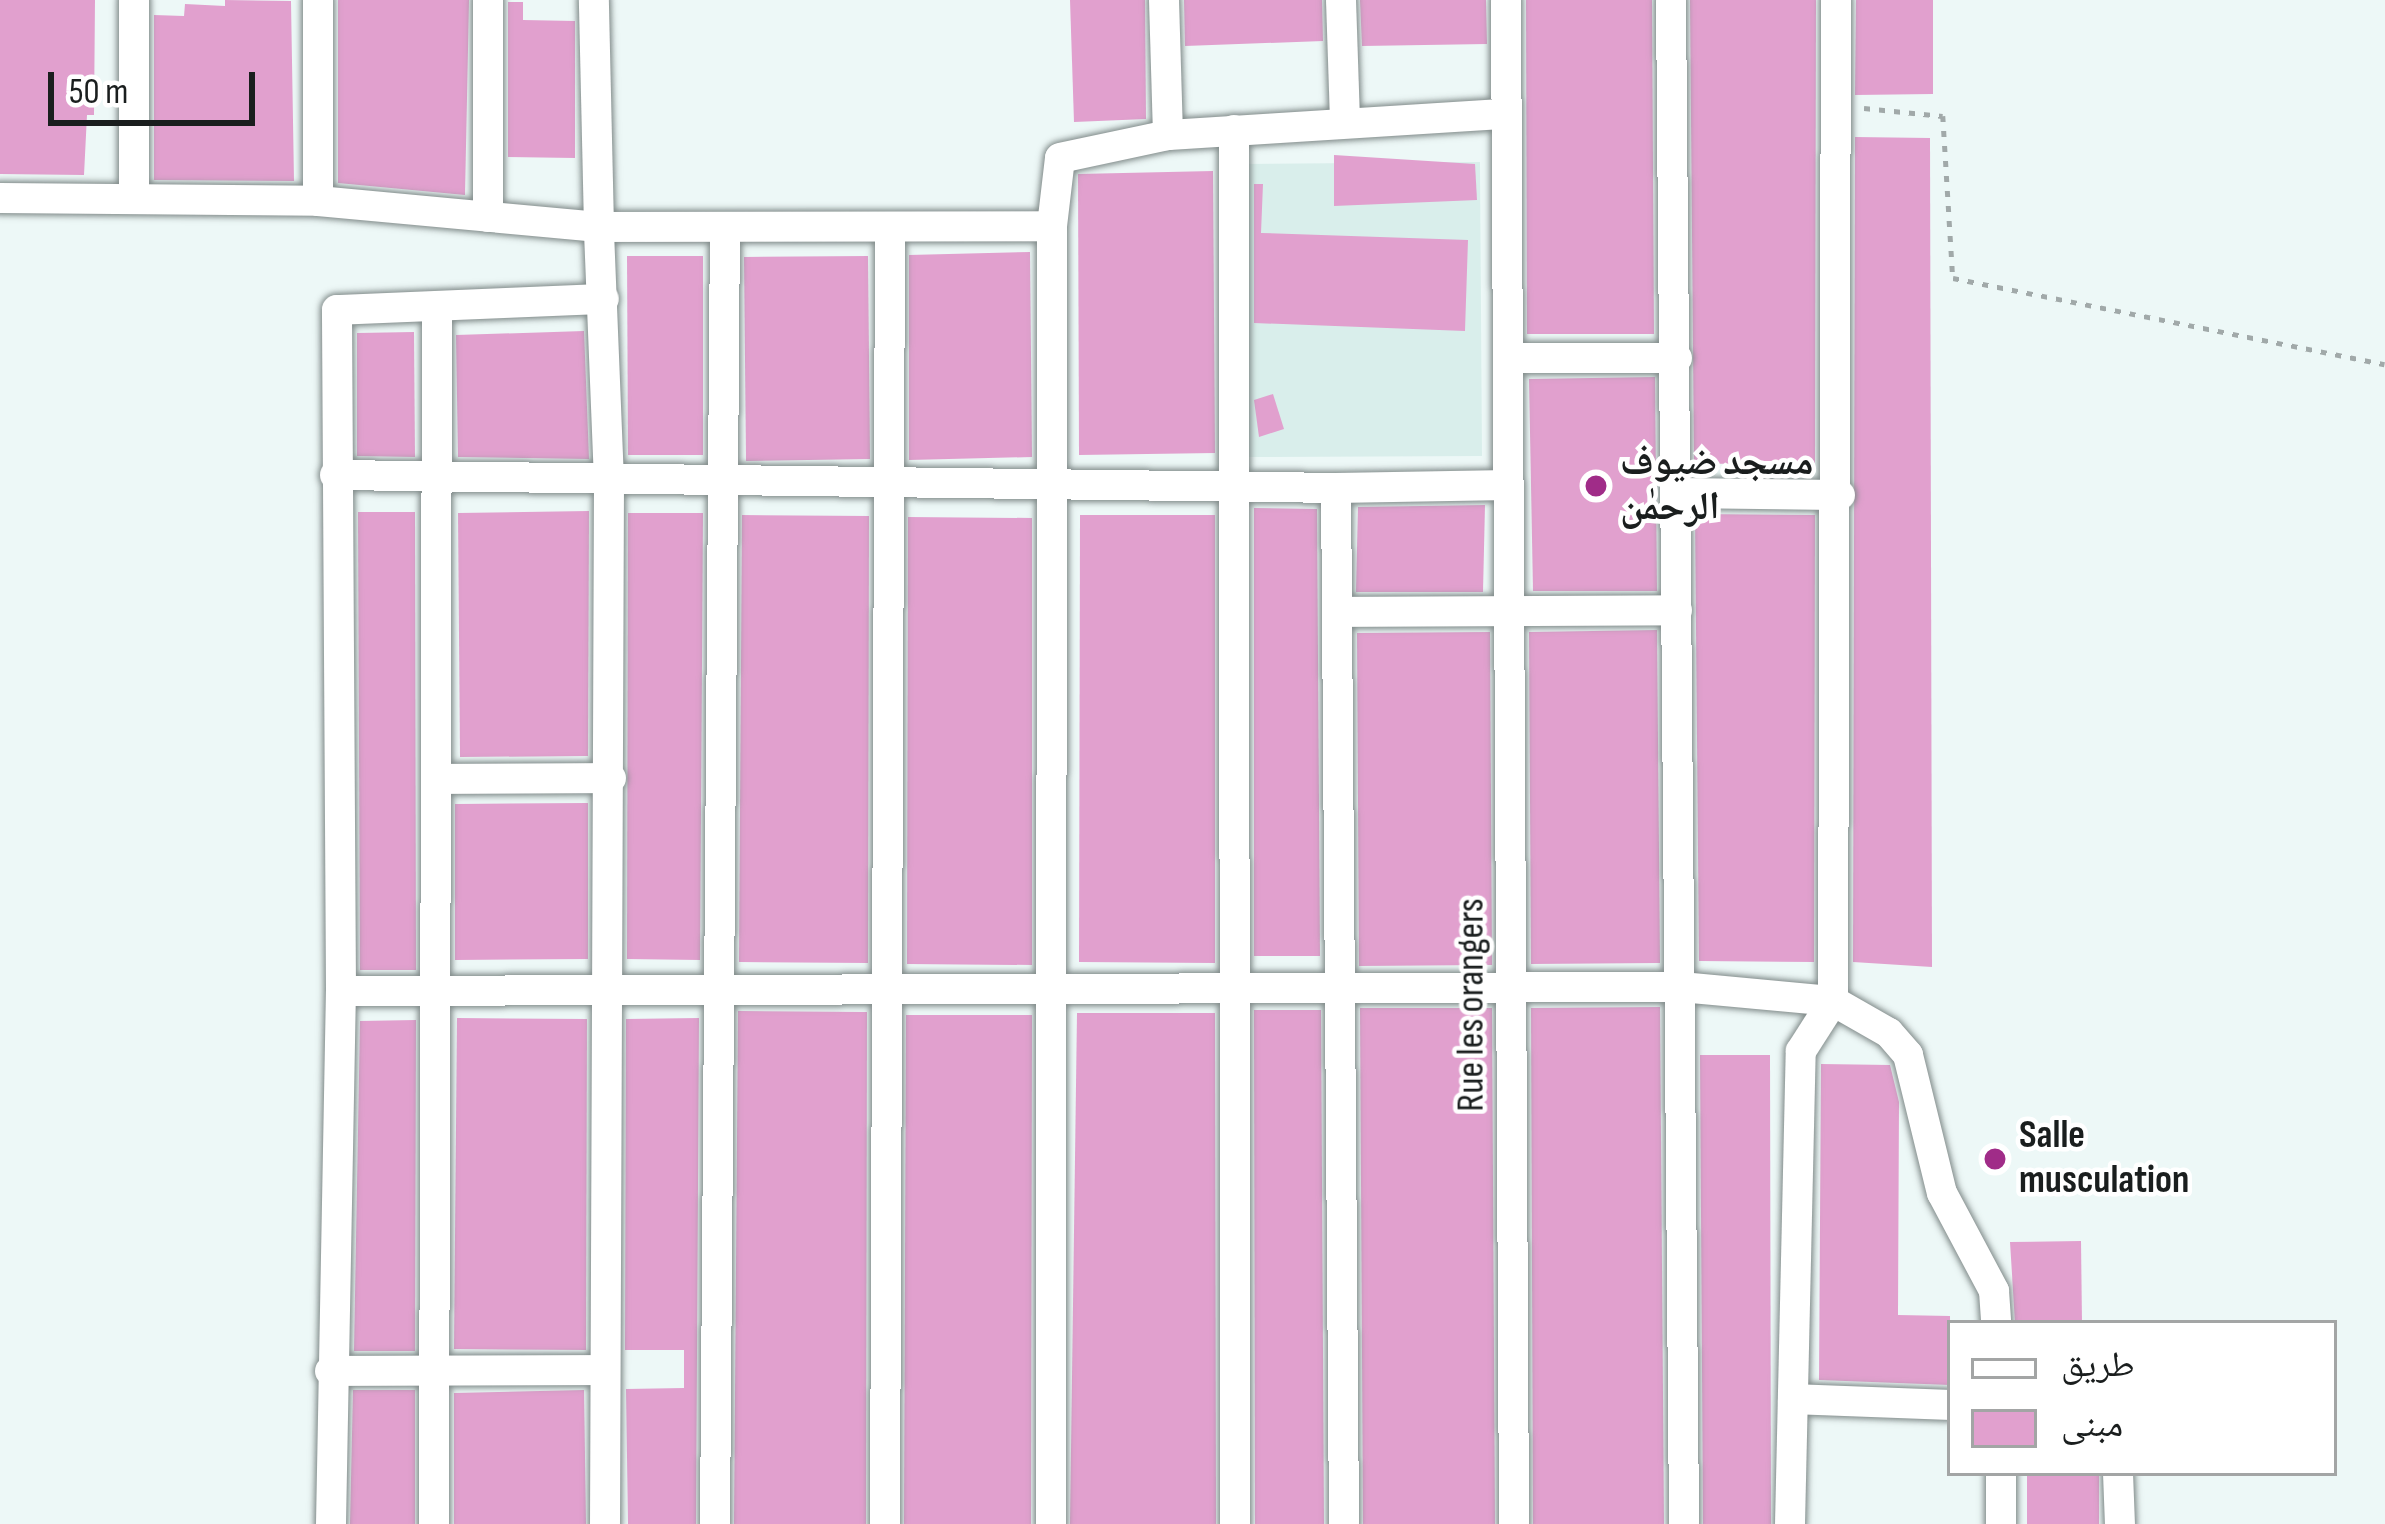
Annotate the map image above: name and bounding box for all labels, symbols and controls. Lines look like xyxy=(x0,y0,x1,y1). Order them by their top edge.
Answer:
scale bar xyxy=(54,48,261,122)
text: 50 m xyxy=(69,71,128,114)
place label: مسجد ضيوف الرحمٰن xyxy=(1620,441,1813,532)
marker: مسجد ضيوف الرحمٰن xyxy=(1583,473,1609,499)
street label: Rue les orangers xyxy=(1449,898,1495,1112)
place label: Salle musculation xyxy=(2019,1114,2189,1205)
marker: Salle musculation xyxy=(1982,1146,2008,1172)
legend xyxy=(1947,1320,2337,1476)
text: طريق xyxy=(2061,1344,2135,1387)
text: مبنى xyxy=(2061,1404,2123,1447)

